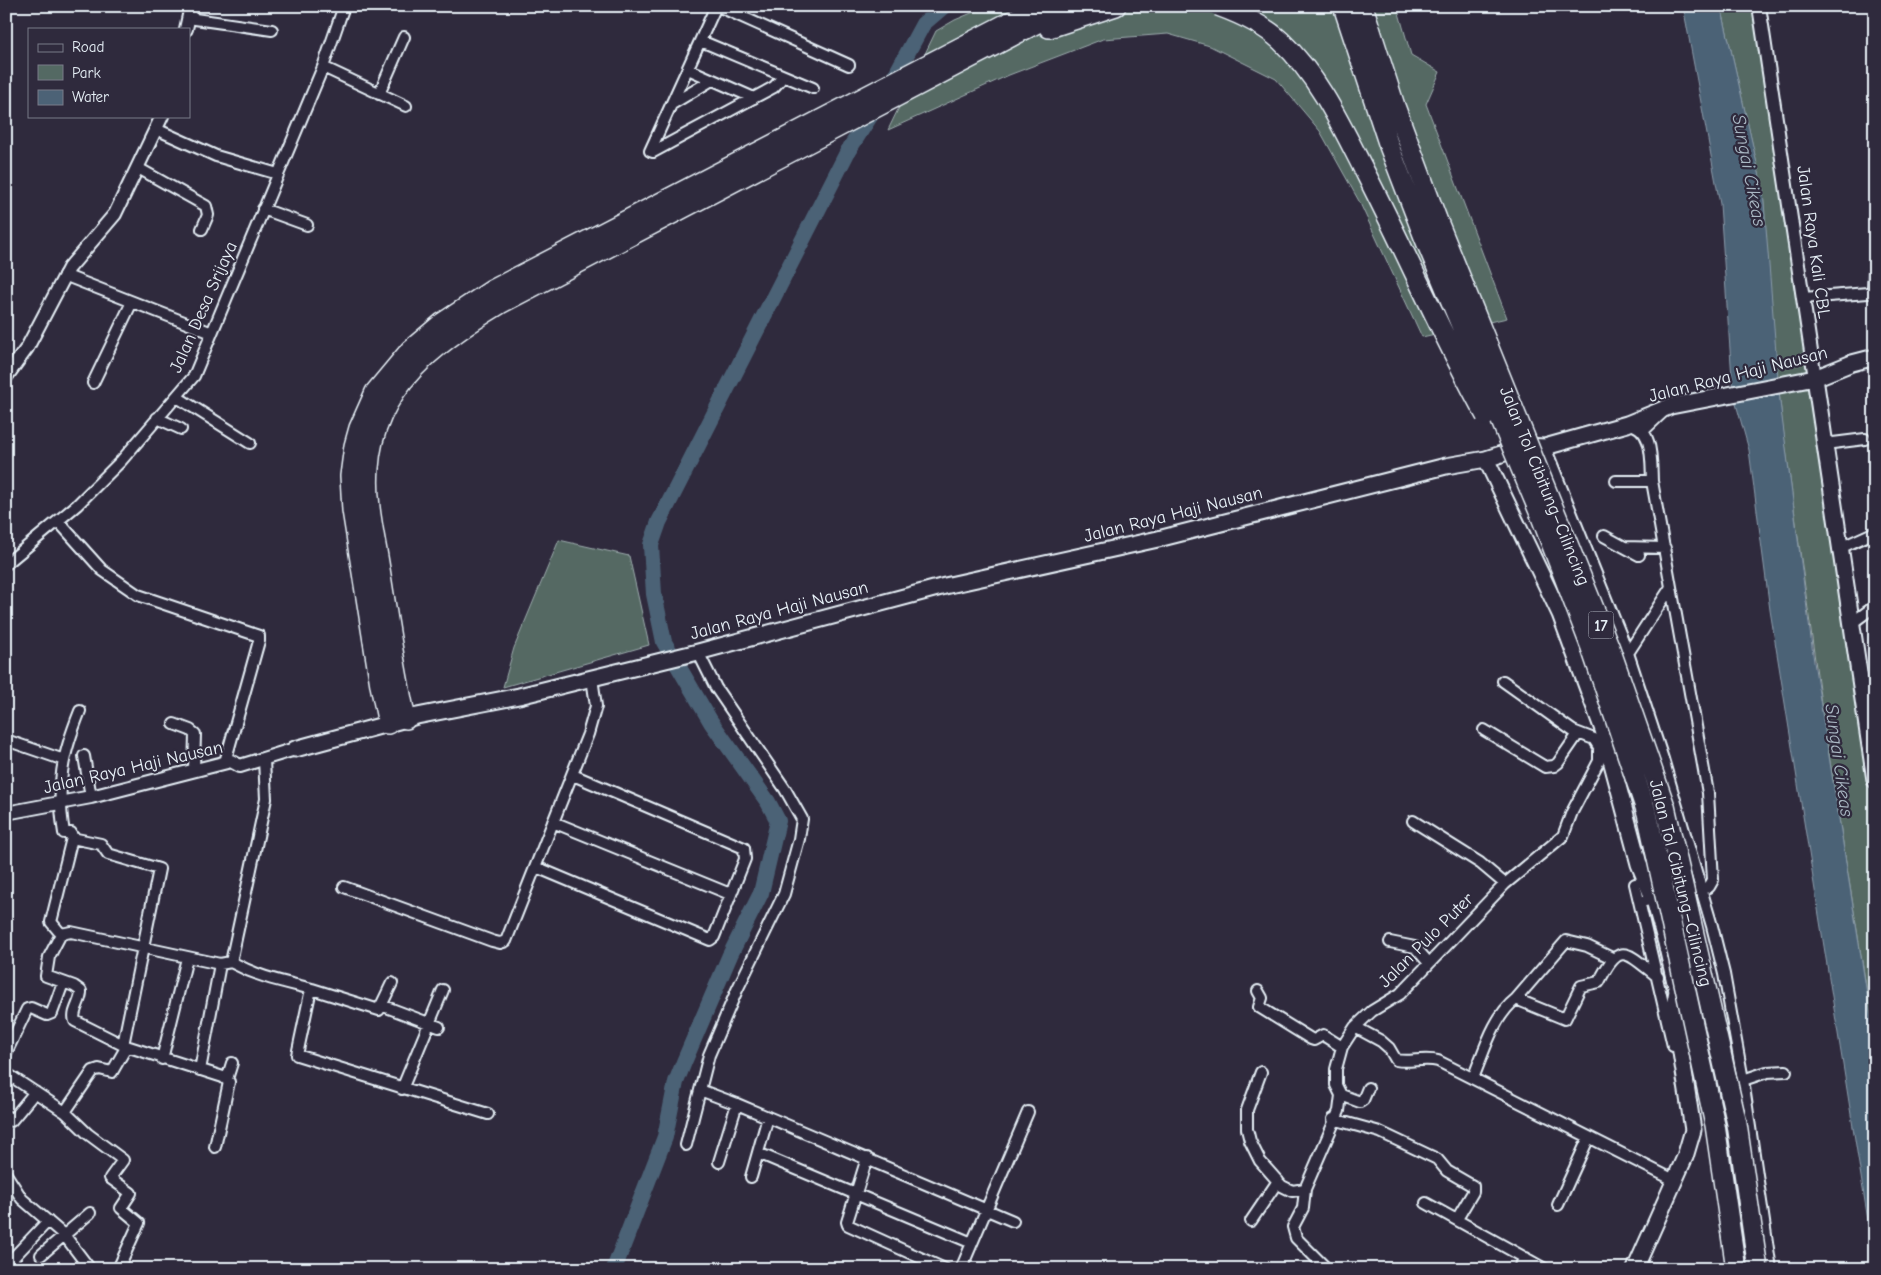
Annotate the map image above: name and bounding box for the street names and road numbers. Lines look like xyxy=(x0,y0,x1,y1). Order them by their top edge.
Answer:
street label: Jalan Raya Kali CBL xyxy=(1792,164,1835,320)
street label: Jalan Desa Srijaya xyxy=(165,238,242,376)
street label: Jalan Raya Haji Nausan xyxy=(1647,342,1830,407)
street label: Jalan Tol Cibitung–Cilincing xyxy=(1495,384,1594,589)
street label: Jalan Raya Haji Nausan xyxy=(1082,482,1265,547)
street label: Jalan Raya Haji Nausan xyxy=(688,577,870,644)
road number: 17 xyxy=(1588,612,1614,638)
street label: Jalan Raya Haji Nausan xyxy=(41,737,225,798)
street label: Jalan Tol Cibitung–Cilincing xyxy=(1645,777,1716,989)
street label: Jalan Pulo Puter xyxy=(1375,888,1479,992)

